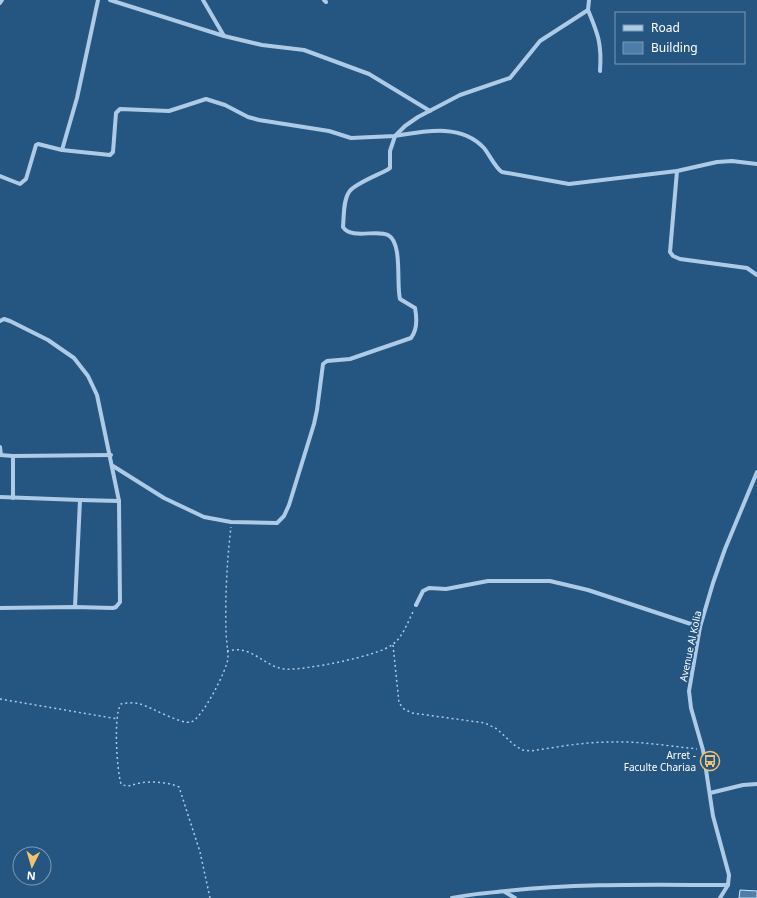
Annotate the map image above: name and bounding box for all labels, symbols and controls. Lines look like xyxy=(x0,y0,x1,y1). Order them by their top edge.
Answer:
legend xyxy=(615,12,745,64)
text: Road xyxy=(651,19,680,36)
text: Building xyxy=(651,39,698,56)
street label: Avenue Al Kolia xyxy=(676,609,704,683)
place label: Arret - Faculte Chariaa xyxy=(624,748,696,774)
bus stop icon: Arret - Faculte Chariaa xyxy=(699,750,721,772)
north arrow xyxy=(12,846,52,886)
text: N xyxy=(26,869,36,884)

